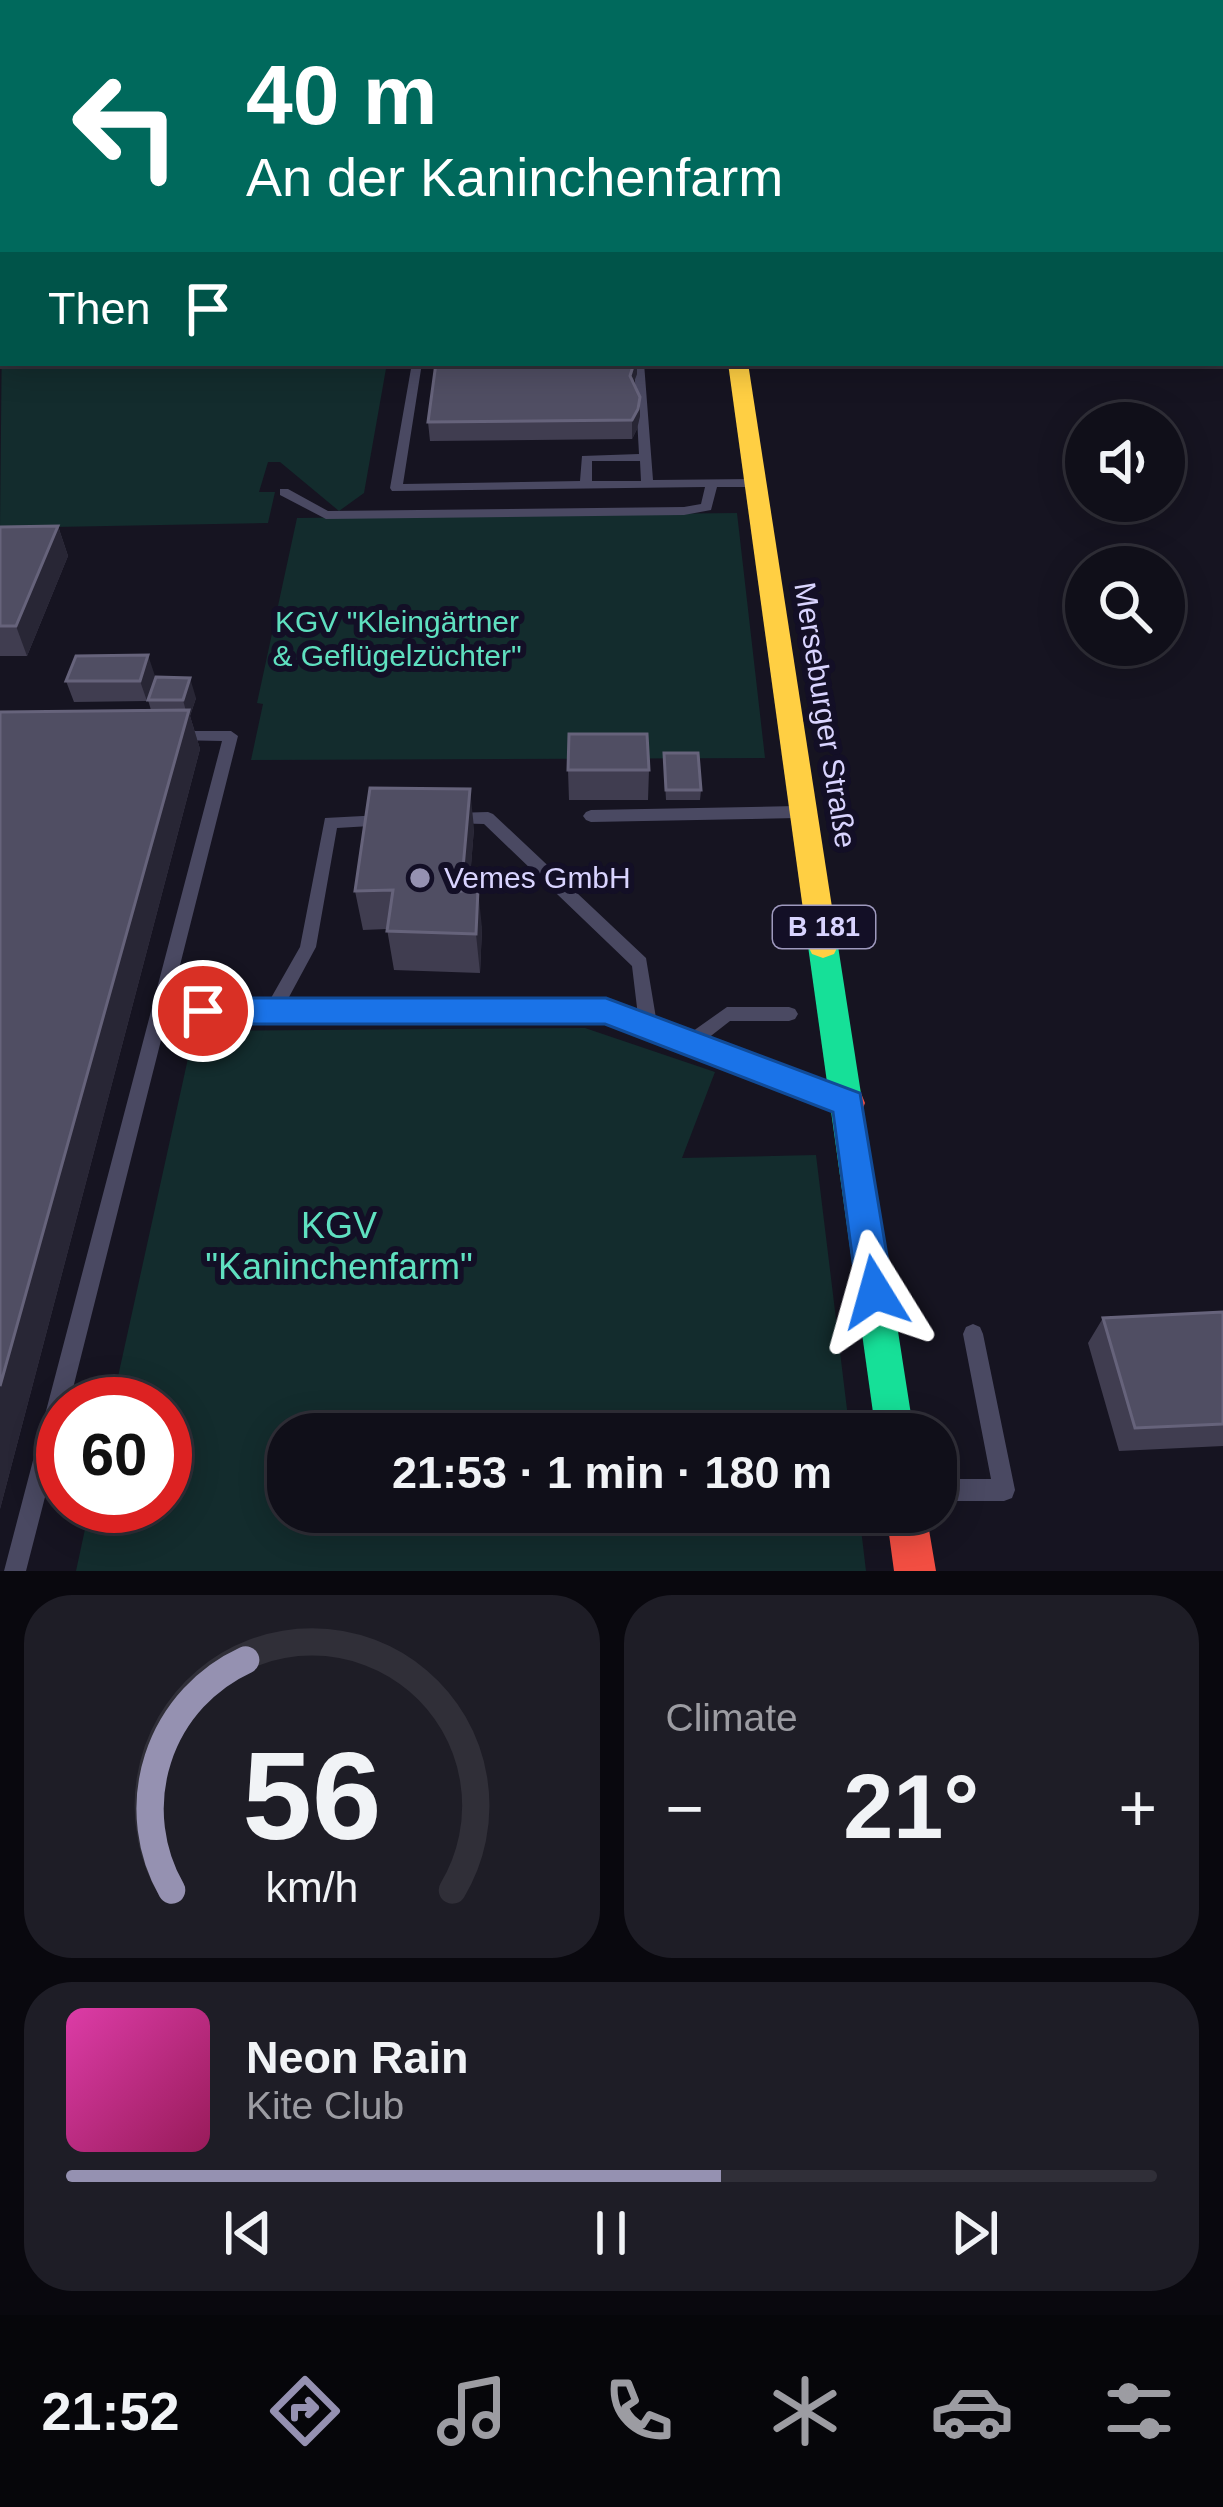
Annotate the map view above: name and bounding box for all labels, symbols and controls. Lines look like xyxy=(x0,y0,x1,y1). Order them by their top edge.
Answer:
icon: left xyxy=(48,48,204,204)
text: 40 m xyxy=(246,48,437,142)
text: An der Kaninchenfarm xyxy=(246,147,783,207)
icon: arrive xyxy=(175,276,241,342)
text: Then xyxy=(48,283,151,334)
map controls xyxy=(1065,402,1185,666)
button: sound xyxy=(1065,402,1185,522)
button: search xyxy=(1065,546,1185,666)
street label: Merseburger Straße xyxy=(788,580,863,850)
park label: KGV "Kleingärtner & Geflügelzüchter" xyxy=(272,605,522,672)
place label: Vemes GmbH xyxy=(444,861,631,894)
marker: Vemes GmbH xyxy=(407,865,433,891)
road number: B 181 xyxy=(773,906,875,948)
pin xyxy=(152,960,254,1062)
icon: arrive xyxy=(170,978,236,1044)
park label: KGV "Kaninchenfarm" xyxy=(205,1205,473,1287)
position arrow xyxy=(812,1229,938,1355)
speed limit sign: 60 xyxy=(36,1377,192,1533)
text: 21:53 · 1 min · 180 m xyxy=(392,1447,832,1498)
text: Climate xyxy=(666,1696,798,1739)
text: 56 xyxy=(242,1726,381,1865)
text: 21° xyxy=(843,1757,979,1857)
text: − xyxy=(666,1771,704,1845)
text: + xyxy=(1118,1771,1157,1845)
text: km/h xyxy=(265,1862,358,1910)
text: Neon Rain xyxy=(246,2032,469,2083)
text: Kite Club xyxy=(246,2084,404,2127)
icon: previous xyxy=(215,2200,281,2266)
icon: pause xyxy=(578,2200,644,2266)
icon: next xyxy=(942,2200,1008,2266)
icon: directions xyxy=(263,2369,347,2453)
icon: music xyxy=(430,2369,514,2453)
icon: phone xyxy=(597,2369,681,2453)
icon: climate xyxy=(763,2369,847,2453)
icon: car xyxy=(930,2369,1014,2453)
icon: filters xyxy=(1097,2369,1181,2453)
text: 21:52 xyxy=(41,2381,180,2441)

